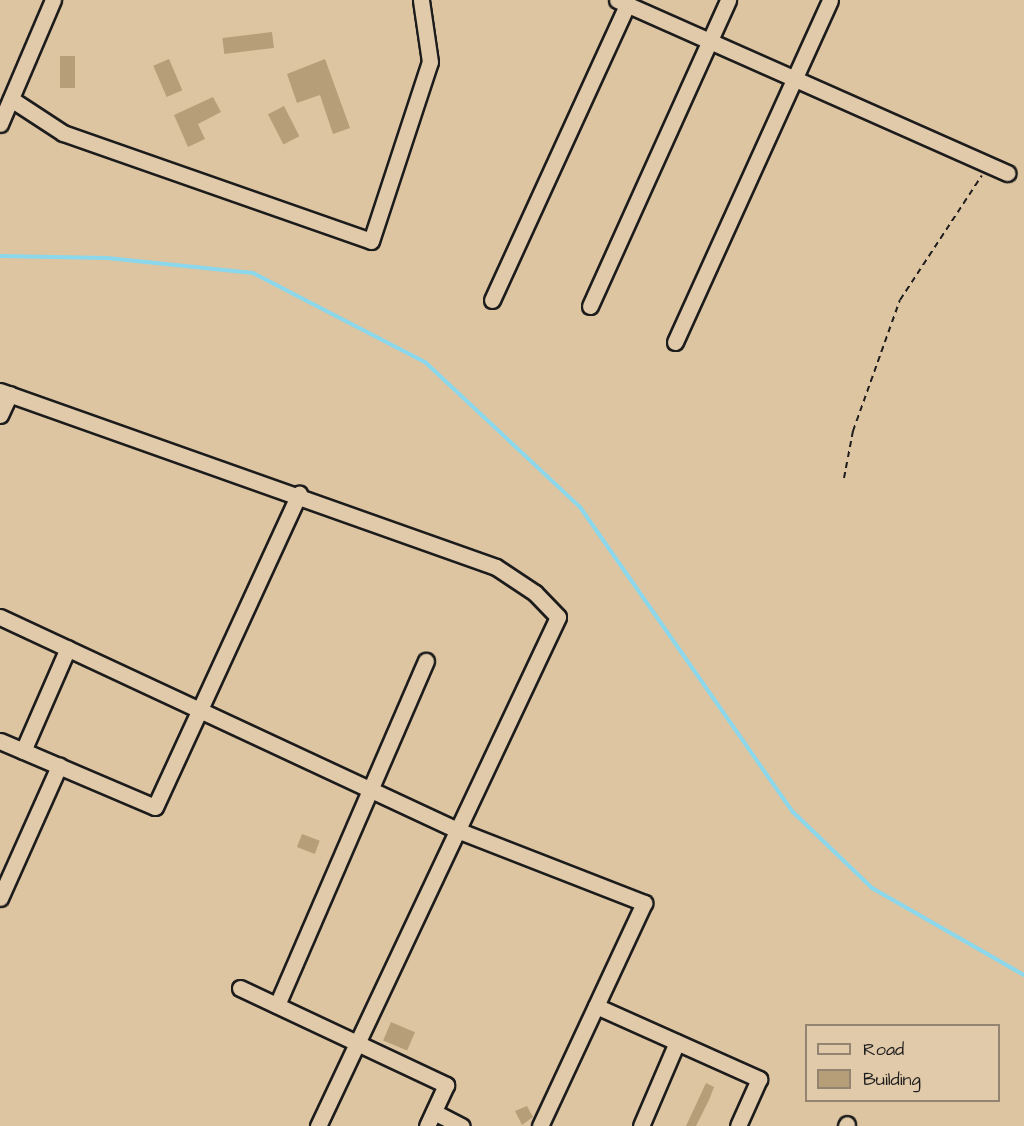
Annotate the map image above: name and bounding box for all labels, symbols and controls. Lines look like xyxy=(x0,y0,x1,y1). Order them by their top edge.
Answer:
legend xyxy=(805,1024,1000,1102)
text: Road xyxy=(863,1037,904,1062)
text: Building xyxy=(863,1067,921,1092)

